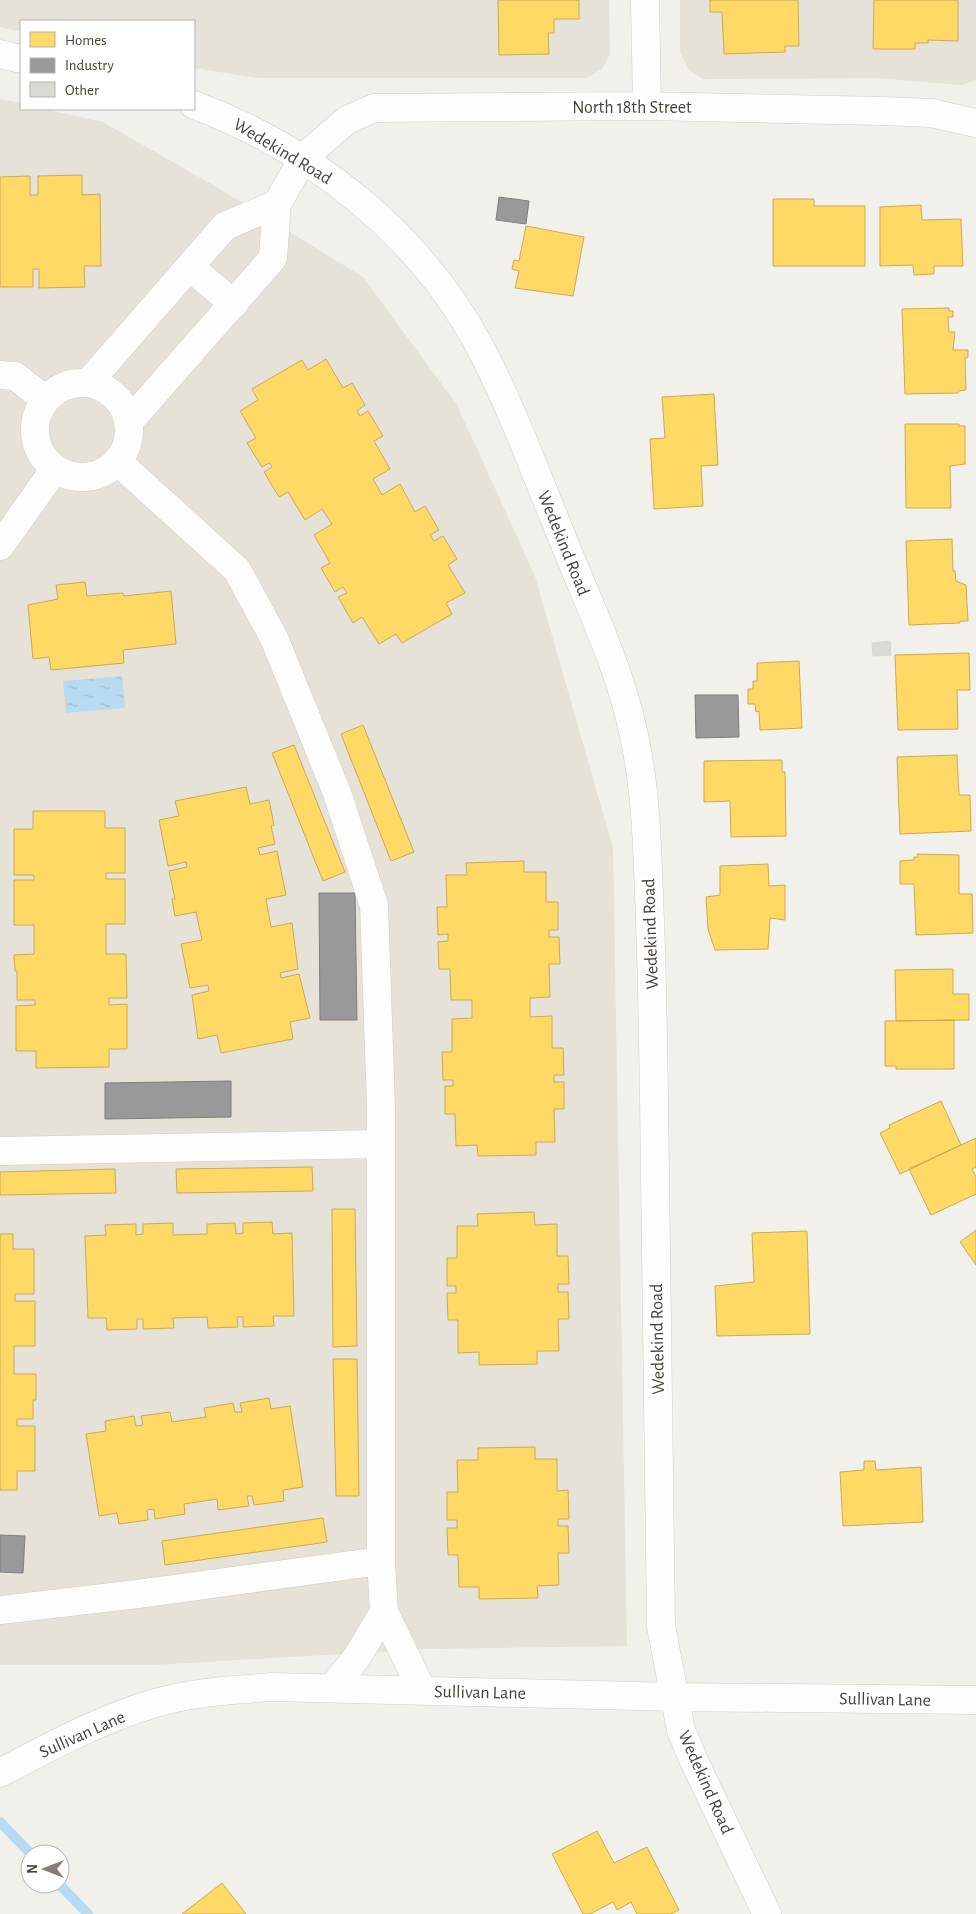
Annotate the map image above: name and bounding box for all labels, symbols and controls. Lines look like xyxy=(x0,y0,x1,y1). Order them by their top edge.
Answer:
legend xyxy=(20,20,195,110)
text: Homes xyxy=(65,33,107,48)
text: Industry xyxy=(65,58,114,73)
text: Other xyxy=(65,83,99,98)
street label: North 18th Street xyxy=(572,99,692,117)
street label: Wedekind Road xyxy=(230,116,335,188)
street label: Wedekind Road xyxy=(534,488,592,598)
street label: Wedekind Road xyxy=(640,878,662,990)
street label: Wedekind Road xyxy=(648,1283,668,1395)
street label: Sullivan Lane xyxy=(434,1683,526,1703)
street label: Sullivan Lane xyxy=(839,1690,931,1710)
street label: Sullivan Lane xyxy=(37,1708,128,1762)
street label: Wedekind Road xyxy=(674,1728,736,1837)
north arrow xyxy=(20,1844,70,1894)
text: N xyxy=(26,1864,40,1874)

